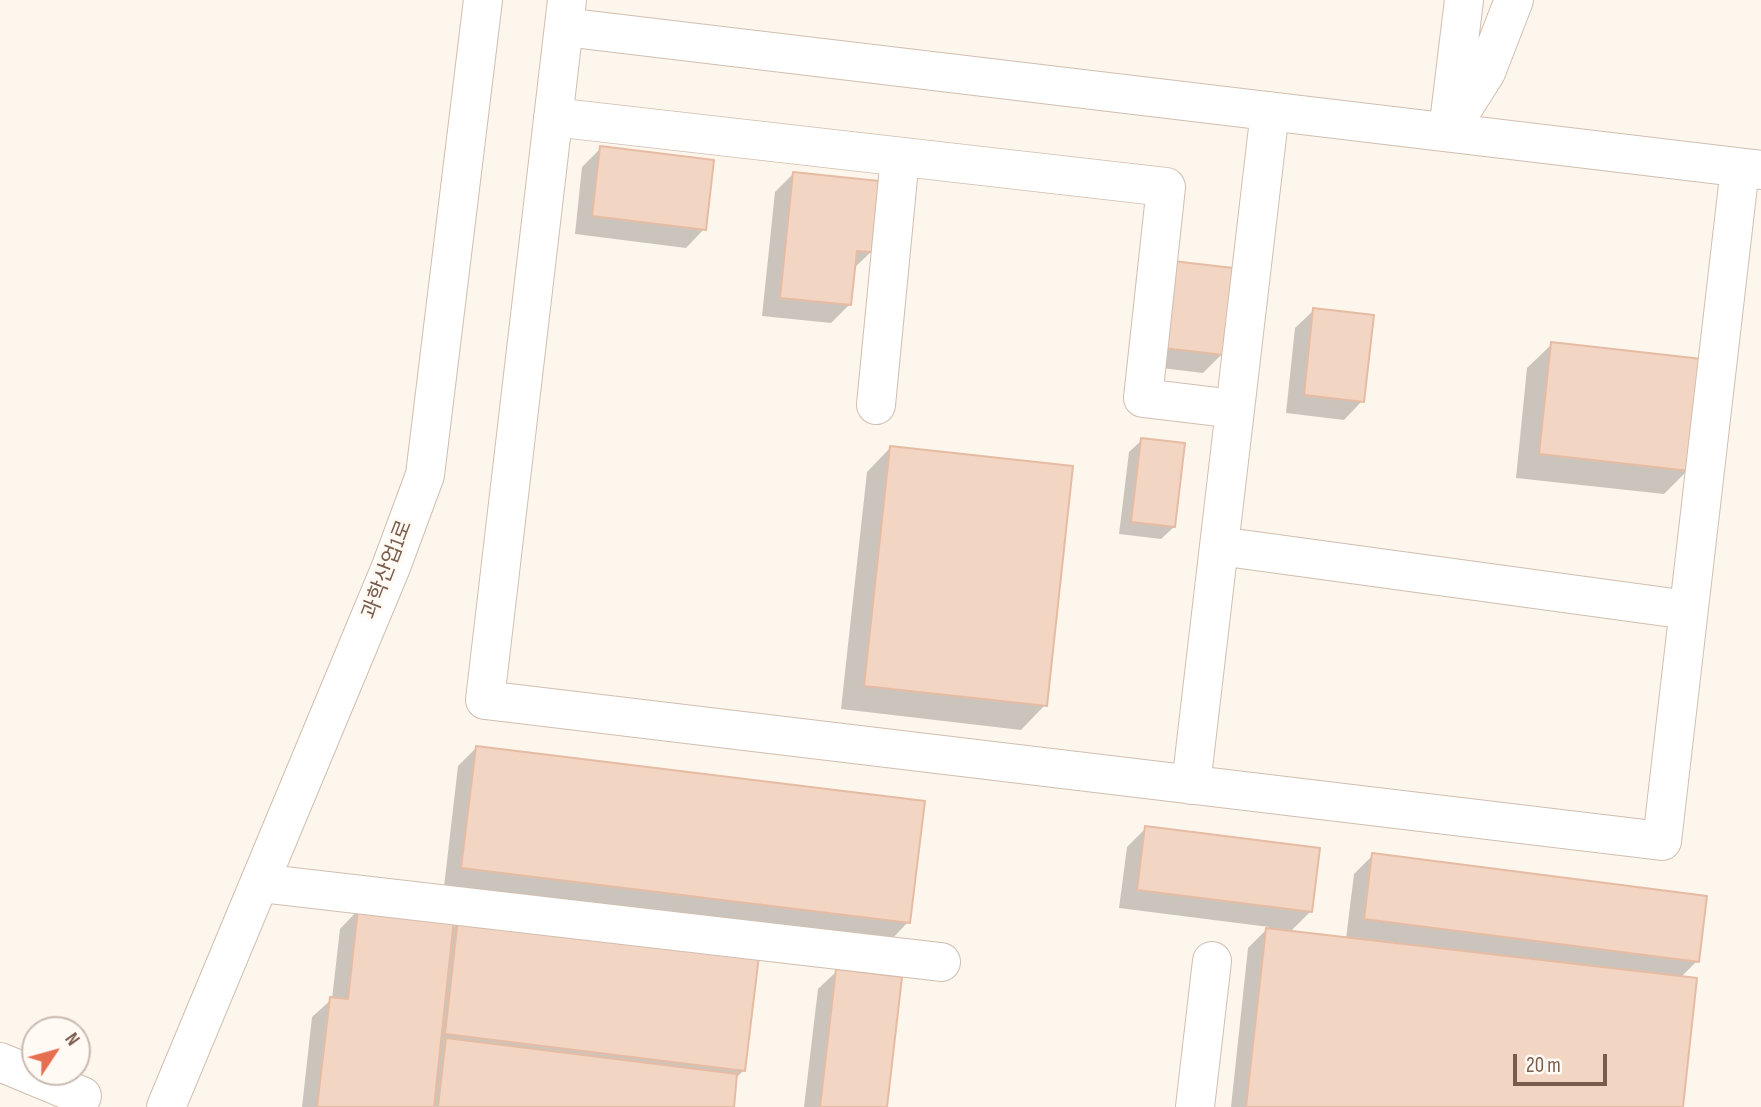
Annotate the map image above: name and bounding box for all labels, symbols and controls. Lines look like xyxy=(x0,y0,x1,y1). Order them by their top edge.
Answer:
street label: 과학산업1로 xyxy=(358,517,418,623)
north arrow xyxy=(21,1016,91,1086)
text: N xyxy=(59,1029,84,1050)
scale bar xyxy=(1516,1040,1610,1084)
text: 20 m xyxy=(1526,1053,1561,1078)

